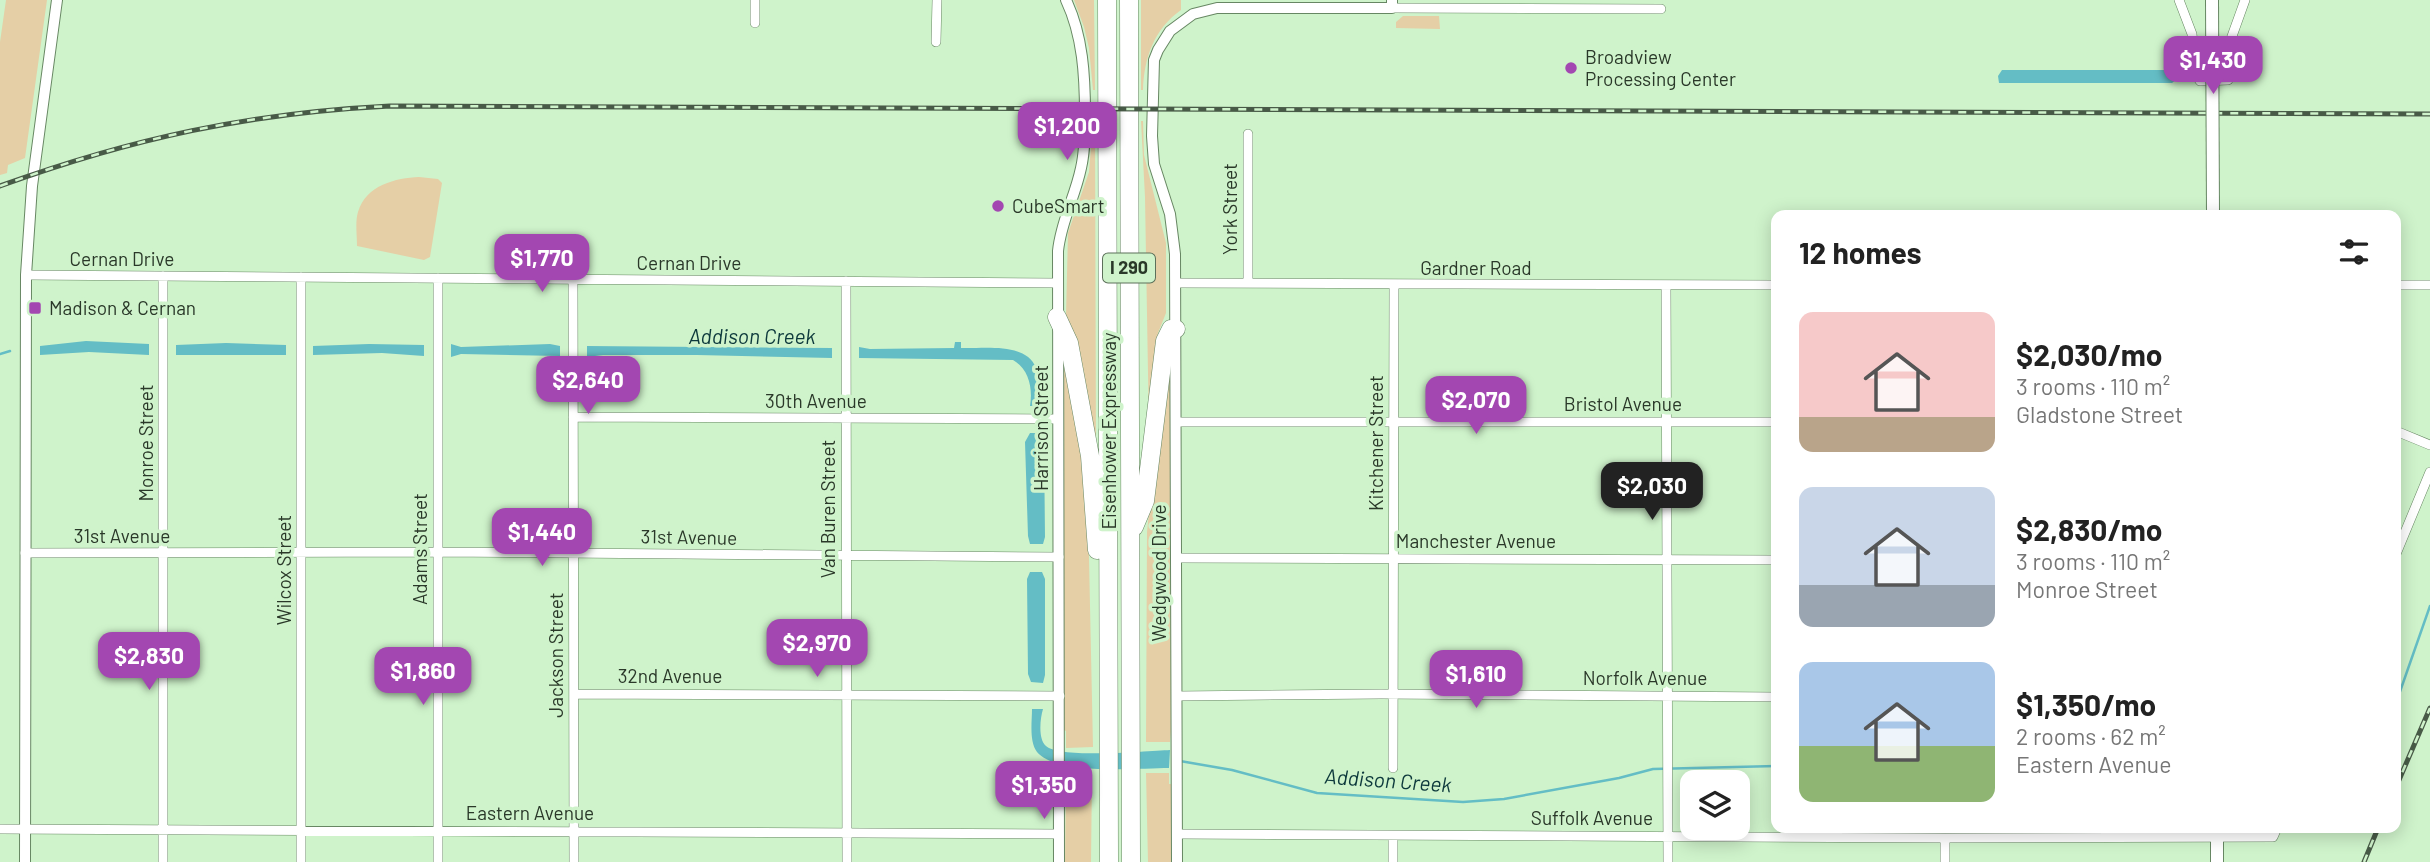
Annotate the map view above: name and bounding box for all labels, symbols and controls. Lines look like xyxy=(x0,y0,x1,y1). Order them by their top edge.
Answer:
pin: $1,430 xyxy=(2156,36,2270,96)
place label: Broadview Processing Center xyxy=(1585,45,1736,90)
text: $1,430 xyxy=(2180,45,2246,73)
marker: Broadview Processing Center xyxy=(1563,60,1579,76)
pin: $1,200 xyxy=(1010,102,1124,162)
text: $1,200 xyxy=(1034,111,1100,139)
street label: York Street xyxy=(1218,163,1241,255)
place label: CubeSmart xyxy=(1012,194,1105,217)
marker: CubeSmart xyxy=(990,198,1006,214)
icon: filters xyxy=(2335,233,2373,271)
pin: $1,770 xyxy=(485,234,599,294)
text: 12 homes xyxy=(1799,234,1922,270)
text: $1,770 xyxy=(510,243,574,271)
street label: Cernan Drive xyxy=(70,247,174,270)
street label: Cernan Drive xyxy=(637,251,741,274)
road number: I 290 xyxy=(1103,254,1155,282)
street label: Gardner Road xyxy=(1420,256,1532,279)
place label: Madison & Cernan xyxy=(49,296,196,319)
marker: Madison & Cernan xyxy=(27,300,43,316)
water label: Addison Creek xyxy=(688,323,816,348)
street label: Eisenhower Expressway xyxy=(1097,332,1120,530)
text: $2,030/mo xyxy=(2016,336,2163,372)
icon: home xyxy=(1855,340,1939,424)
pin: $2,640 xyxy=(531,356,645,416)
text: $2,640 xyxy=(552,365,624,393)
street label: Harrison Street xyxy=(1029,365,1052,491)
text: 3 rooms · 110 m² xyxy=(2016,372,2170,400)
street label: Kitchener Street xyxy=(1364,375,1387,511)
pin: $2,070 xyxy=(1419,376,1533,436)
street label: Monroe Street xyxy=(134,384,157,502)
text: $2,070 xyxy=(1441,385,1511,413)
street label: 30th Avenue xyxy=(765,389,867,412)
street label: Bristol Avenue xyxy=(1564,392,1682,415)
text: Gladstone Street xyxy=(2016,400,2183,428)
street label: Van Buren Street xyxy=(816,440,839,578)
pin: $2,030 xyxy=(1595,462,1709,522)
text: $2,030 xyxy=(1617,471,1687,499)
street label: Adams Street xyxy=(408,493,431,605)
street label: Wedgwood Drive xyxy=(1147,504,1170,642)
pin: $1,440 xyxy=(485,508,599,568)
text: $2,830/mo xyxy=(2016,511,2162,547)
street label: Wilcox Street xyxy=(272,515,295,625)
icon: home xyxy=(1855,515,1939,599)
text: $1,440 xyxy=(508,517,576,545)
street label: 31st Avenue xyxy=(74,524,170,547)
street label: 31st Avenue xyxy=(641,524,737,549)
street label: Manchester Avenue xyxy=(1396,529,1556,552)
text: 3 rooms · 110 m² xyxy=(2016,547,2170,575)
text: Monroe Street xyxy=(2016,575,2158,603)
street label: Jackson Street xyxy=(544,592,567,718)
pin: $2,970 xyxy=(760,620,874,679)
text: $2,970 xyxy=(783,628,851,656)
pin: $2,830 xyxy=(92,632,206,692)
text: $2,830 xyxy=(114,641,184,669)
pin: $1,860 xyxy=(366,648,480,707)
pin: $1,610 xyxy=(1419,650,1533,710)
text: $1,860 xyxy=(390,656,456,684)
text: $1,610 xyxy=(1446,659,1506,687)
street label: 32nd Avenue xyxy=(618,664,722,687)
street label: Norfolk Avenue xyxy=(1583,666,1707,689)
text: $1,350/mo xyxy=(2016,686,2156,722)
icon: home xyxy=(1855,690,1939,774)
text: 2 rooms · 62 m² xyxy=(2016,722,2166,750)
text: Eastern Avenue xyxy=(2016,750,2171,778)
pin: $1,350 xyxy=(987,762,1101,821)
water label: Addison Creek xyxy=(1324,763,1453,796)
text: $1,350 xyxy=(1011,770,1077,798)
map controls xyxy=(1680,770,1750,840)
button: layers xyxy=(1680,770,1750,840)
street label: Eastern Avenue xyxy=(466,801,594,824)
street label: Suffolk Avenue xyxy=(1531,806,1653,829)

